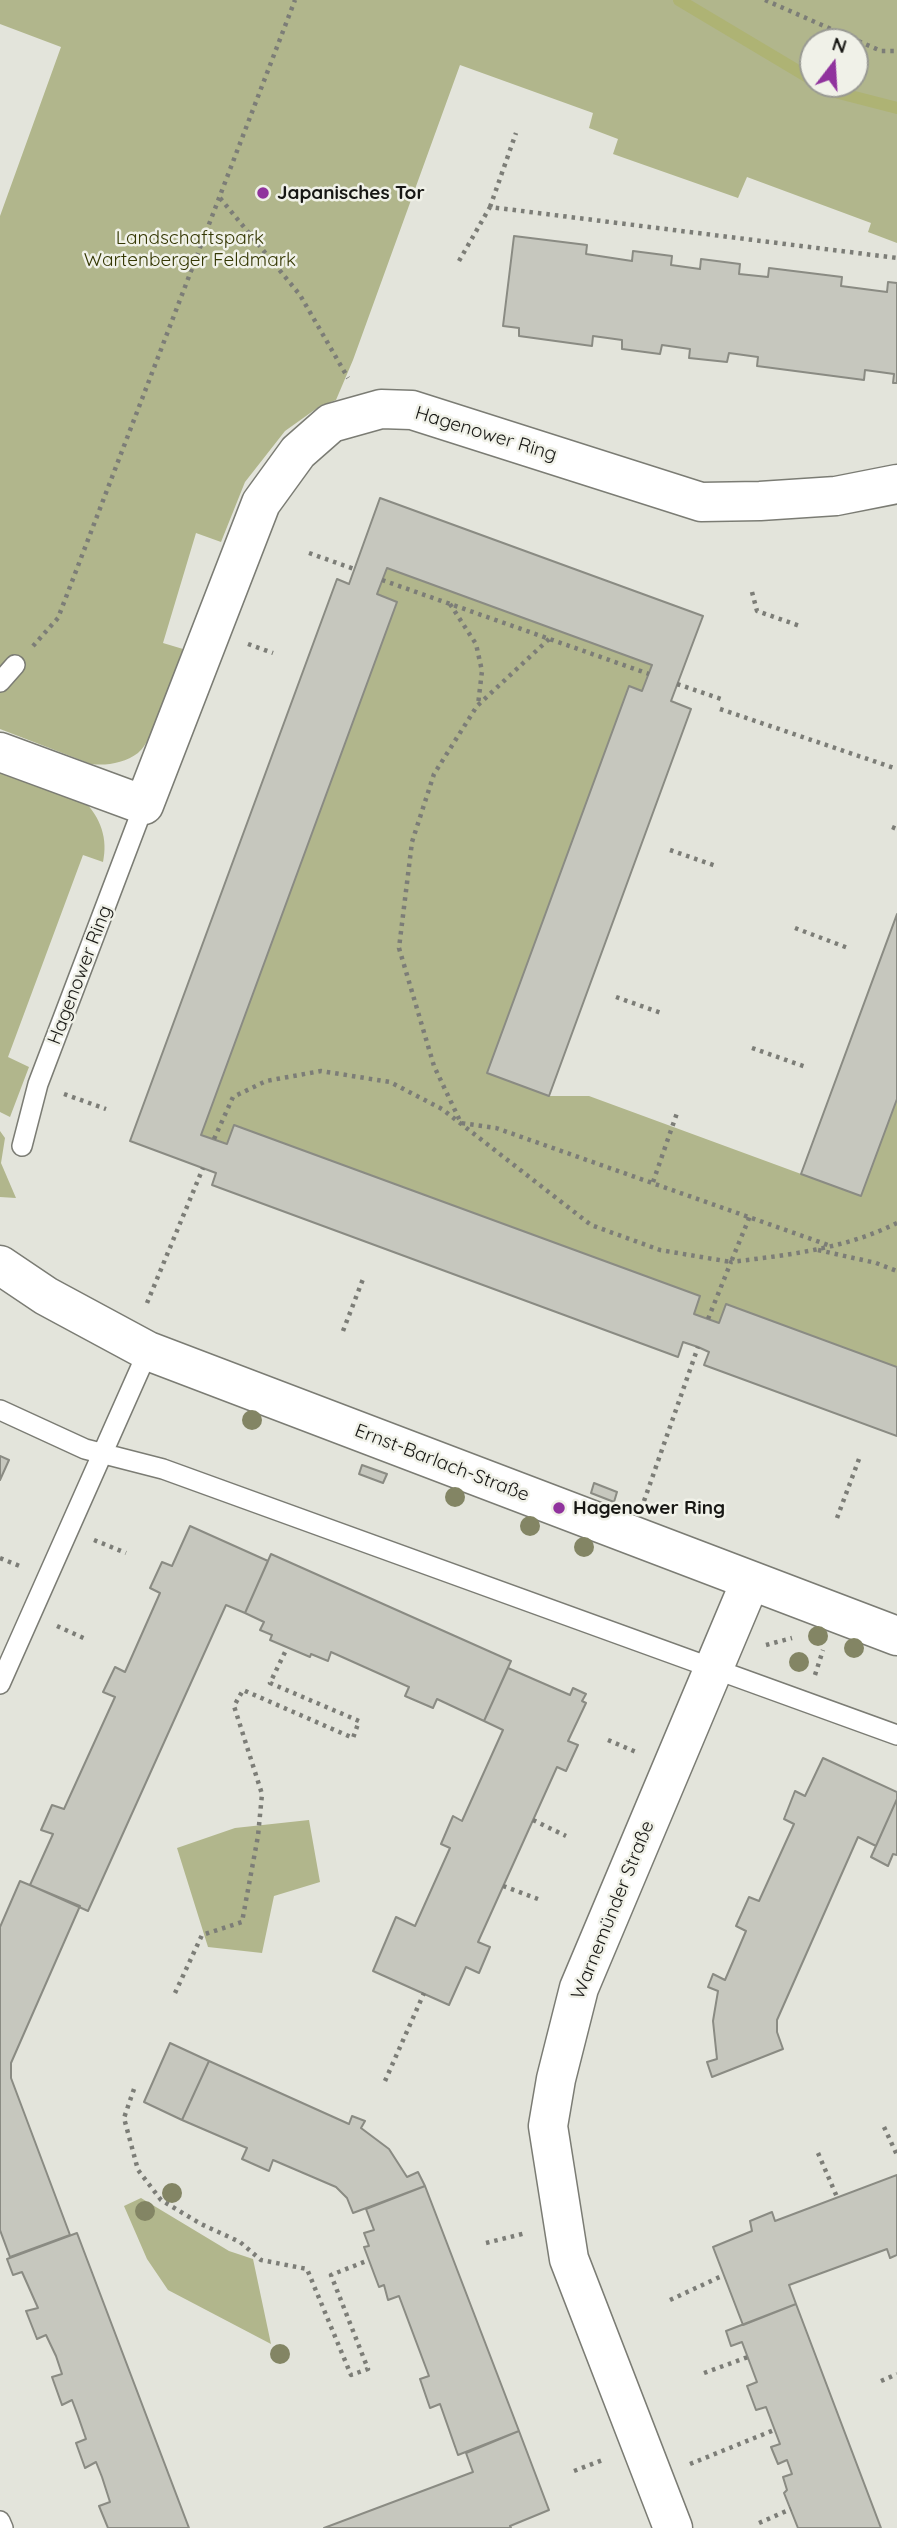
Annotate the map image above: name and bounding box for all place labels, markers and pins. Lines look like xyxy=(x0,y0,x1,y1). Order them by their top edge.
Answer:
place label: Japanisches Tor xyxy=(277,182,425,204)
marker: Japanisches Tor xyxy=(255,185,271,201)
place label: Hagenower Ring xyxy=(573,1497,725,1519)
marker: Hagenower Ring xyxy=(551,1500,567,1516)

